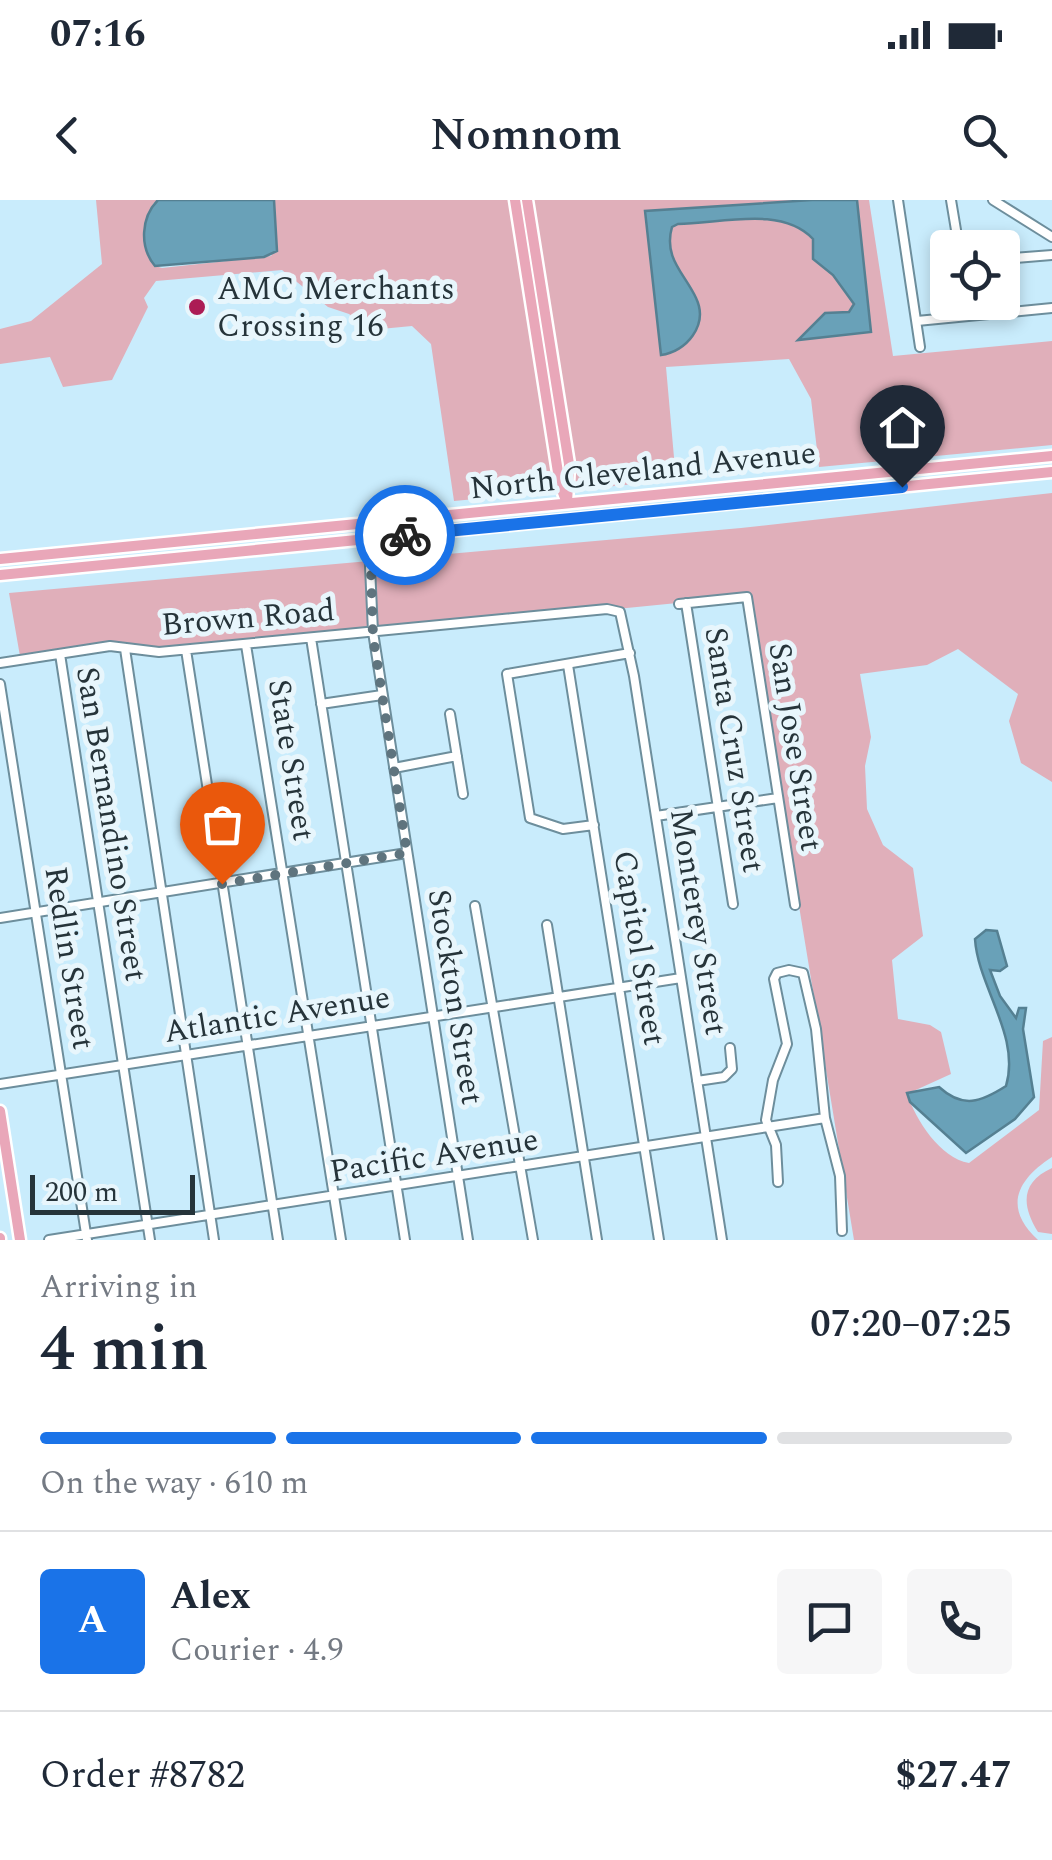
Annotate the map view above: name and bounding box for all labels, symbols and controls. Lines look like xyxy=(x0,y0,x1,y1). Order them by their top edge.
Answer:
text: 07:16 xyxy=(50,6,145,64)
text: Nomnom xyxy=(430,101,622,170)
icon: back xyxy=(40,108,95,163)
icon: search xyxy=(957,108,1012,163)
map controls xyxy=(930,230,1020,320)
button: locate xyxy=(930,230,1020,320)
place label: AMC Merchants Crossing 16 xyxy=(217,265,455,351)
marker: AMC Merchants Crossing 16 xyxy=(186,296,208,318)
pin xyxy=(860,385,945,488)
icon: home xyxy=(875,400,930,455)
street label: North Cleveland Avenue xyxy=(468,428,818,514)
courier xyxy=(355,485,455,585)
icon: bike xyxy=(378,508,433,563)
street label: Brown Road xyxy=(159,586,337,650)
street label: Santa Cruz Street xyxy=(690,624,778,876)
street label: San Jose Street xyxy=(754,639,836,855)
street label: San Bernandino Street xyxy=(62,663,160,985)
street label: State Street xyxy=(254,676,328,844)
pin xyxy=(180,782,265,885)
icon: bag xyxy=(195,797,250,852)
street label: Monterey Street xyxy=(656,805,740,1039)
street label: Capitol Street xyxy=(599,847,679,1049)
street label: Redlin Street xyxy=(30,863,108,1053)
street label: Stockton Street xyxy=(414,886,496,1108)
street label: Atlantic Avenue xyxy=(160,973,394,1057)
street label: Pacific Avenue xyxy=(326,1115,542,1197)
scale bar xyxy=(30,1170,195,1214)
text: 200 m xyxy=(45,1171,118,1214)
text: Arriving in xyxy=(40,1263,197,1312)
text: 07:20–07:25 xyxy=(810,1296,1012,1354)
text: 4 min xyxy=(40,1300,209,1399)
text: On the way · 610 m xyxy=(40,1459,308,1508)
text: Alex xyxy=(170,1568,251,1626)
button: chat xyxy=(777,1569,882,1674)
button: phone xyxy=(907,1569,1012,1674)
text: A xyxy=(78,1592,107,1650)
text: Courier · 4.9 xyxy=(170,1626,343,1675)
text: Order #8782 xyxy=(40,1747,245,1805)
text: $27.47 xyxy=(895,1747,1012,1805)

